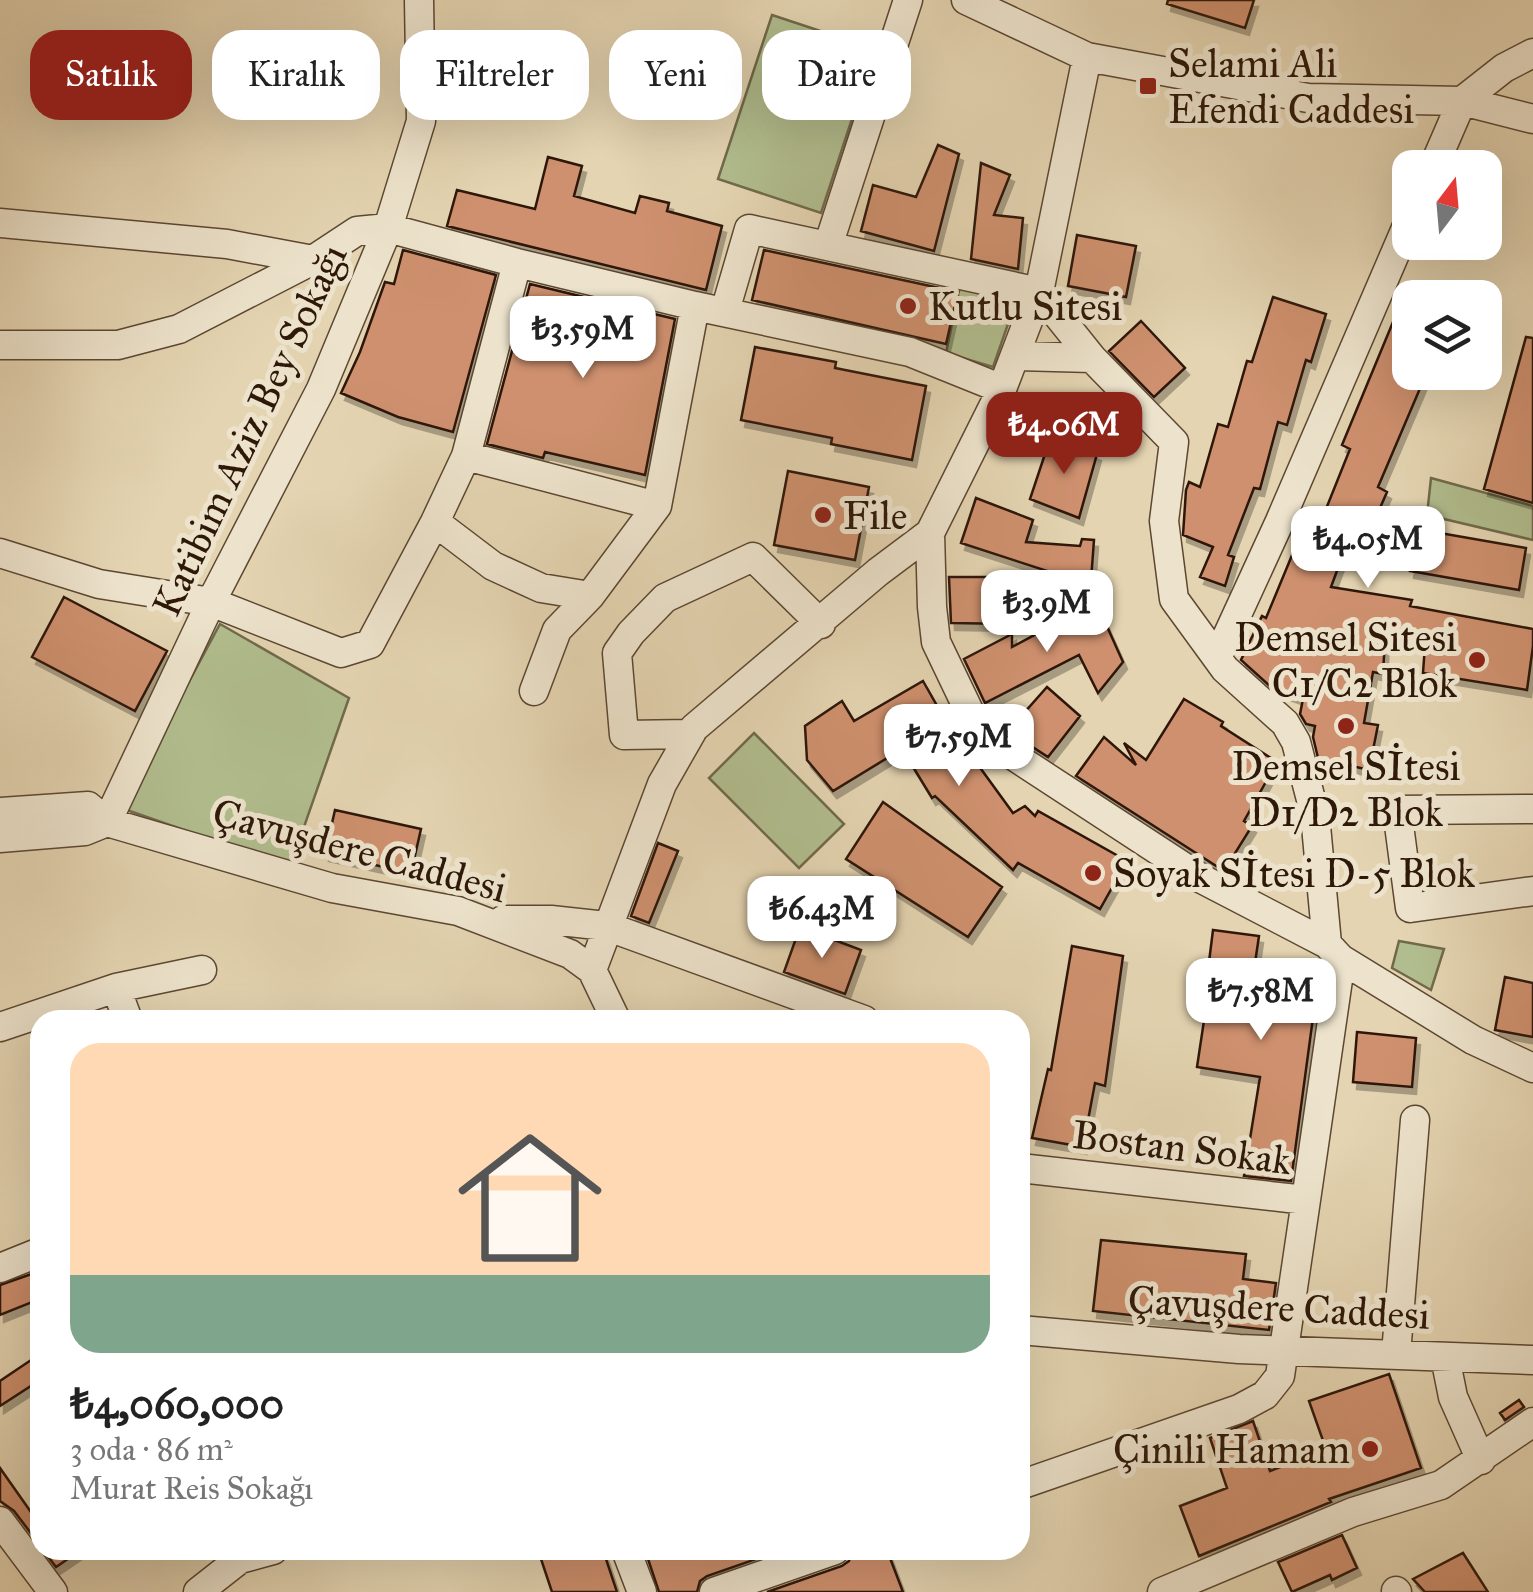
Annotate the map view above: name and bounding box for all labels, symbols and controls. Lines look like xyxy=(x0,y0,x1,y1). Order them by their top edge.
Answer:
chip: Satılık xyxy=(30,30,192,120)
chip: Kiralık xyxy=(212,30,380,120)
chip: Filtreler xyxy=(400,30,589,120)
chip: Yeni xyxy=(609,30,742,120)
chip: Daire xyxy=(762,30,911,120)
place label: Selami Ali Efendi Caddesi xyxy=(1168,39,1414,134)
marker: Selami Ali Efendi Caddesi xyxy=(1137,75,1159,97)
north arrow xyxy=(1392,150,1502,260)
map controls xyxy=(1392,150,1502,390)
street label: Katibim Aziz Bey Sokağı xyxy=(142,236,357,624)
button: layers xyxy=(1392,280,1502,390)
place label: Kutlu Sitesi xyxy=(928,282,1122,331)
marker: Kutlu Sitesi xyxy=(897,295,919,317)
pin: ₺3.59M xyxy=(502,296,664,381)
text: ₺3.59M xyxy=(532,309,634,348)
pin: ₺4.06M xyxy=(983,392,1145,477)
text: ₺4.06M xyxy=(1008,405,1120,444)
place label: File xyxy=(843,491,908,540)
marker: File xyxy=(812,504,834,526)
pin: ₺4.05M xyxy=(1287,506,1449,591)
text: ₺4.05M xyxy=(1313,519,1423,558)
pin: ₺3.9M xyxy=(977,570,1117,655)
text: ₺3.9M xyxy=(1003,583,1091,622)
place label: Demsel Sitesi C1/C2 Blok xyxy=(1234,613,1457,708)
marker: Demsel Sitesi C1/C2 Blok xyxy=(1466,649,1488,671)
pin: ₺7.59M xyxy=(878,704,1040,789)
marker: Demsel Sİtesi D1/D2 Blok xyxy=(1335,715,1357,737)
text: ₺7.59M xyxy=(906,717,1012,756)
place label: Demsel Sİtesi D1/D2 Blok xyxy=(1231,742,1461,837)
street label: Çavuşdere Caddesi xyxy=(208,788,512,913)
place label: Soyak Sİtesi D-5 Blok xyxy=(1113,849,1475,898)
marker: Soyak Sİtesi D-5 Blok xyxy=(1082,862,1104,884)
pin: ₺6.43M xyxy=(741,876,903,961)
text: ₺6.43M xyxy=(769,889,875,928)
pin: ₺7.58M xyxy=(1180,958,1342,1043)
text: ₺7.58M xyxy=(1208,971,1314,1010)
icon: home xyxy=(440,1108,620,1288)
street label: Bostan Sokak xyxy=(1070,1110,1295,1185)
street label: Çavuşdere Caddesi xyxy=(1127,1275,1431,1340)
text: ₺4,060,000 xyxy=(70,1378,284,1430)
place label: Çinili Hamam xyxy=(1113,1425,1350,1474)
text: 3 oda · 86 m² xyxy=(70,1430,233,1469)
marker: Çinili Hamam xyxy=(1359,1438,1381,1460)
text: Murat Reis Sokağı xyxy=(70,1469,313,1508)

